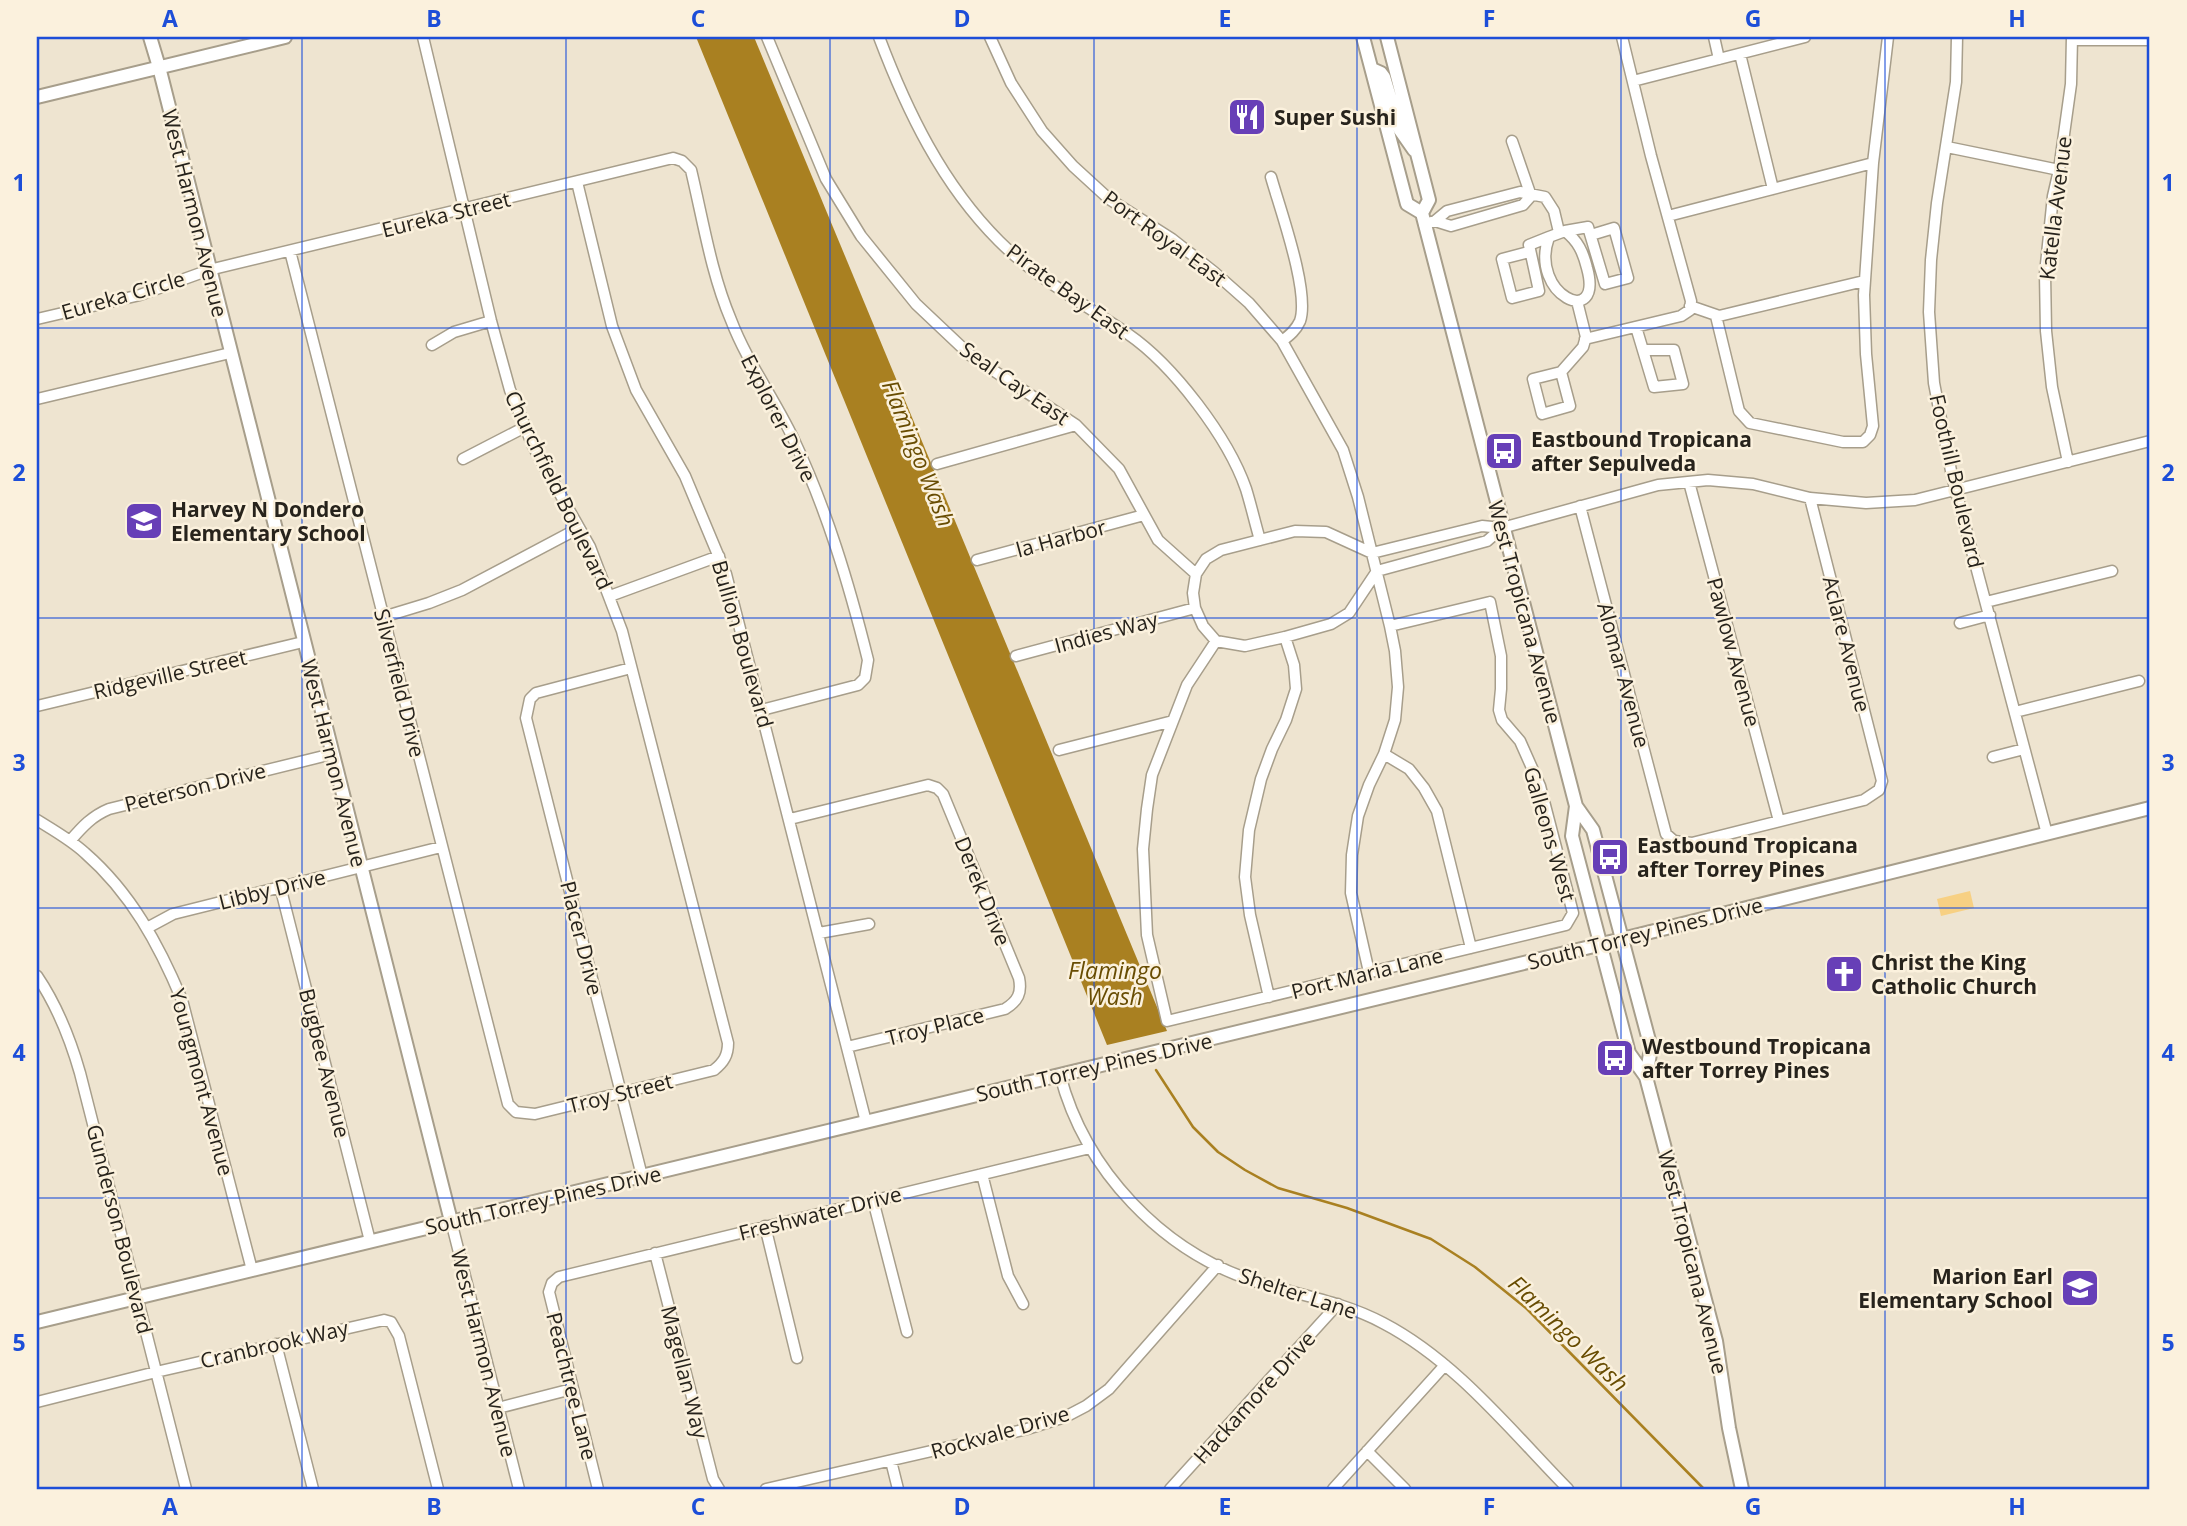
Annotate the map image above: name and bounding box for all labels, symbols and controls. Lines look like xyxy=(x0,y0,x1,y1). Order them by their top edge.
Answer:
text: A xyxy=(162,2,178,34)
text: B xyxy=(426,2,442,34)
text: C xyxy=(691,2,705,34)
text: D xyxy=(953,2,971,34)
text: E xyxy=(1219,2,1231,34)
text: F xyxy=(1483,2,1495,34)
text: G xyxy=(1745,2,1761,34)
text: H xyxy=(2008,2,2026,34)
restaurant icon: Super Sushi xyxy=(1226,96,1268,138)
place label: Super Sushi xyxy=(1274,103,1396,131)
street label: West Harmon Avenue xyxy=(156,106,234,320)
street label: Katella Avenue xyxy=(2032,135,2078,281)
text: 1 xyxy=(12,166,26,198)
text: 1 xyxy=(2161,166,2175,198)
street label: Eureka Street xyxy=(379,184,513,244)
street label: Port Royal East xyxy=(1098,184,1232,292)
street label: Pirate Bay East xyxy=(1001,237,1135,345)
street label: Eureka Circle xyxy=(58,264,188,326)
street label: Seal Cay East xyxy=(955,335,1075,431)
street label: Explorer Drive xyxy=(735,350,823,486)
water label: Flamingo Wash xyxy=(875,375,963,531)
street label: Churchfield Boulevard xyxy=(499,386,619,594)
street label: Foothill Boulevard xyxy=(1923,391,1991,571)
place label: Eastbound Tropicana after Sepulveda xyxy=(1531,425,1752,477)
bus stop icon: Eastbound Tropicana after Sepulveda xyxy=(1483,430,1525,472)
text: 2 xyxy=(12,456,26,488)
text: 2 xyxy=(2161,456,2175,488)
place label: Harvey N Dondero Elementary School xyxy=(171,495,366,547)
street label: West Tropicana Avenue xyxy=(1482,497,1568,727)
school or university icon: Harvey N Dondero Elementary School xyxy=(123,500,165,542)
street label: la Harbor xyxy=(1013,512,1110,563)
street label: Bullion Boulevard xyxy=(706,557,780,731)
street label: Aclare Avenue xyxy=(1817,573,1877,715)
street label: Pawlow Avenue xyxy=(1701,574,1767,730)
street label: Alomar Avenue xyxy=(1591,599,1657,751)
street label: Indies Way xyxy=(1051,605,1161,659)
street label: Silverfield Drive xyxy=(368,606,432,760)
street label: Ridgeville Street xyxy=(91,643,249,705)
street label: West Harmon Avenue xyxy=(295,656,373,870)
text: 3 xyxy=(12,746,26,778)
text: 3 xyxy=(2161,746,2175,778)
street label: Peterson Drive xyxy=(121,756,269,818)
street label: Galleons West xyxy=(1517,763,1583,905)
place label: Eastbound Tropicana after Torrey Pines xyxy=(1637,831,1858,883)
street label: Derek Drive xyxy=(948,832,1018,950)
bus stop icon: Eastbound Tropicana after Torrey Pines xyxy=(1589,836,1631,878)
street label: Libby Drive xyxy=(216,862,328,916)
street label: Placer Drive xyxy=(554,878,610,998)
street label: South Torrey Pines Drive xyxy=(1524,890,1766,976)
street label: Port Maria Lane xyxy=(1288,941,1446,1005)
place label: Christ the King Catholic Church xyxy=(1871,948,2037,1000)
church icon: Christ the King Catholic Church xyxy=(1823,953,1865,995)
water label: Flamingo Wash xyxy=(1068,954,1162,1012)
street label: Youngmont Avenue xyxy=(164,985,240,1179)
street label: Bugbee Avenue xyxy=(293,985,357,1141)
street label: Troy Place xyxy=(883,1000,987,1052)
street label: South Torrey Pines Drive xyxy=(973,1026,1215,1108)
place label: Westbound Tropicana after Torrey Pines xyxy=(1642,1032,1871,1084)
text: 4 xyxy=(12,1036,26,1068)
text: 4 xyxy=(2161,1036,2175,1068)
bus stop icon: Westbound Tropicana after Torrey Pines xyxy=(1594,1037,1636,1079)
street label: Troy Street xyxy=(564,1066,676,1120)
street label: Gunderson Boulevard xyxy=(80,1121,160,1337)
street label: West Tropicana Avenue xyxy=(1652,1147,1734,1377)
street label: South Torrey Pines Drive xyxy=(422,1159,664,1241)
street label: Freshwater Drive xyxy=(736,1179,904,1247)
street label: West Harmon Avenue xyxy=(445,1246,523,1460)
street label: Shelter Lane xyxy=(1236,1261,1360,1325)
place label: Marion Earl Elementary School xyxy=(1858,1262,2053,1314)
water label: Flamingo Wash xyxy=(1502,1267,1636,1399)
school or university icon: Marion Earl Elementary School xyxy=(2059,1267,2101,1309)
street label: Magellan Way xyxy=(655,1303,715,1442)
street label: Peachtree Lane xyxy=(540,1309,604,1463)
street label: Cranbrook Way xyxy=(197,1313,351,1375)
street label: Hackamore Drive xyxy=(1187,1325,1321,1469)
text: 5 xyxy=(12,1326,26,1358)
text: 5 xyxy=(2161,1326,2175,1358)
street label: Rockvale Drive xyxy=(928,1399,1072,1465)
text: A xyxy=(162,1490,178,1522)
text: B xyxy=(426,1490,442,1522)
text: C xyxy=(691,1490,705,1522)
text: D xyxy=(953,1490,971,1522)
text: E xyxy=(1219,1490,1231,1522)
text: F xyxy=(1483,1490,1495,1522)
text: G xyxy=(1745,1490,1761,1522)
text: H xyxy=(2008,1490,2026,1522)

